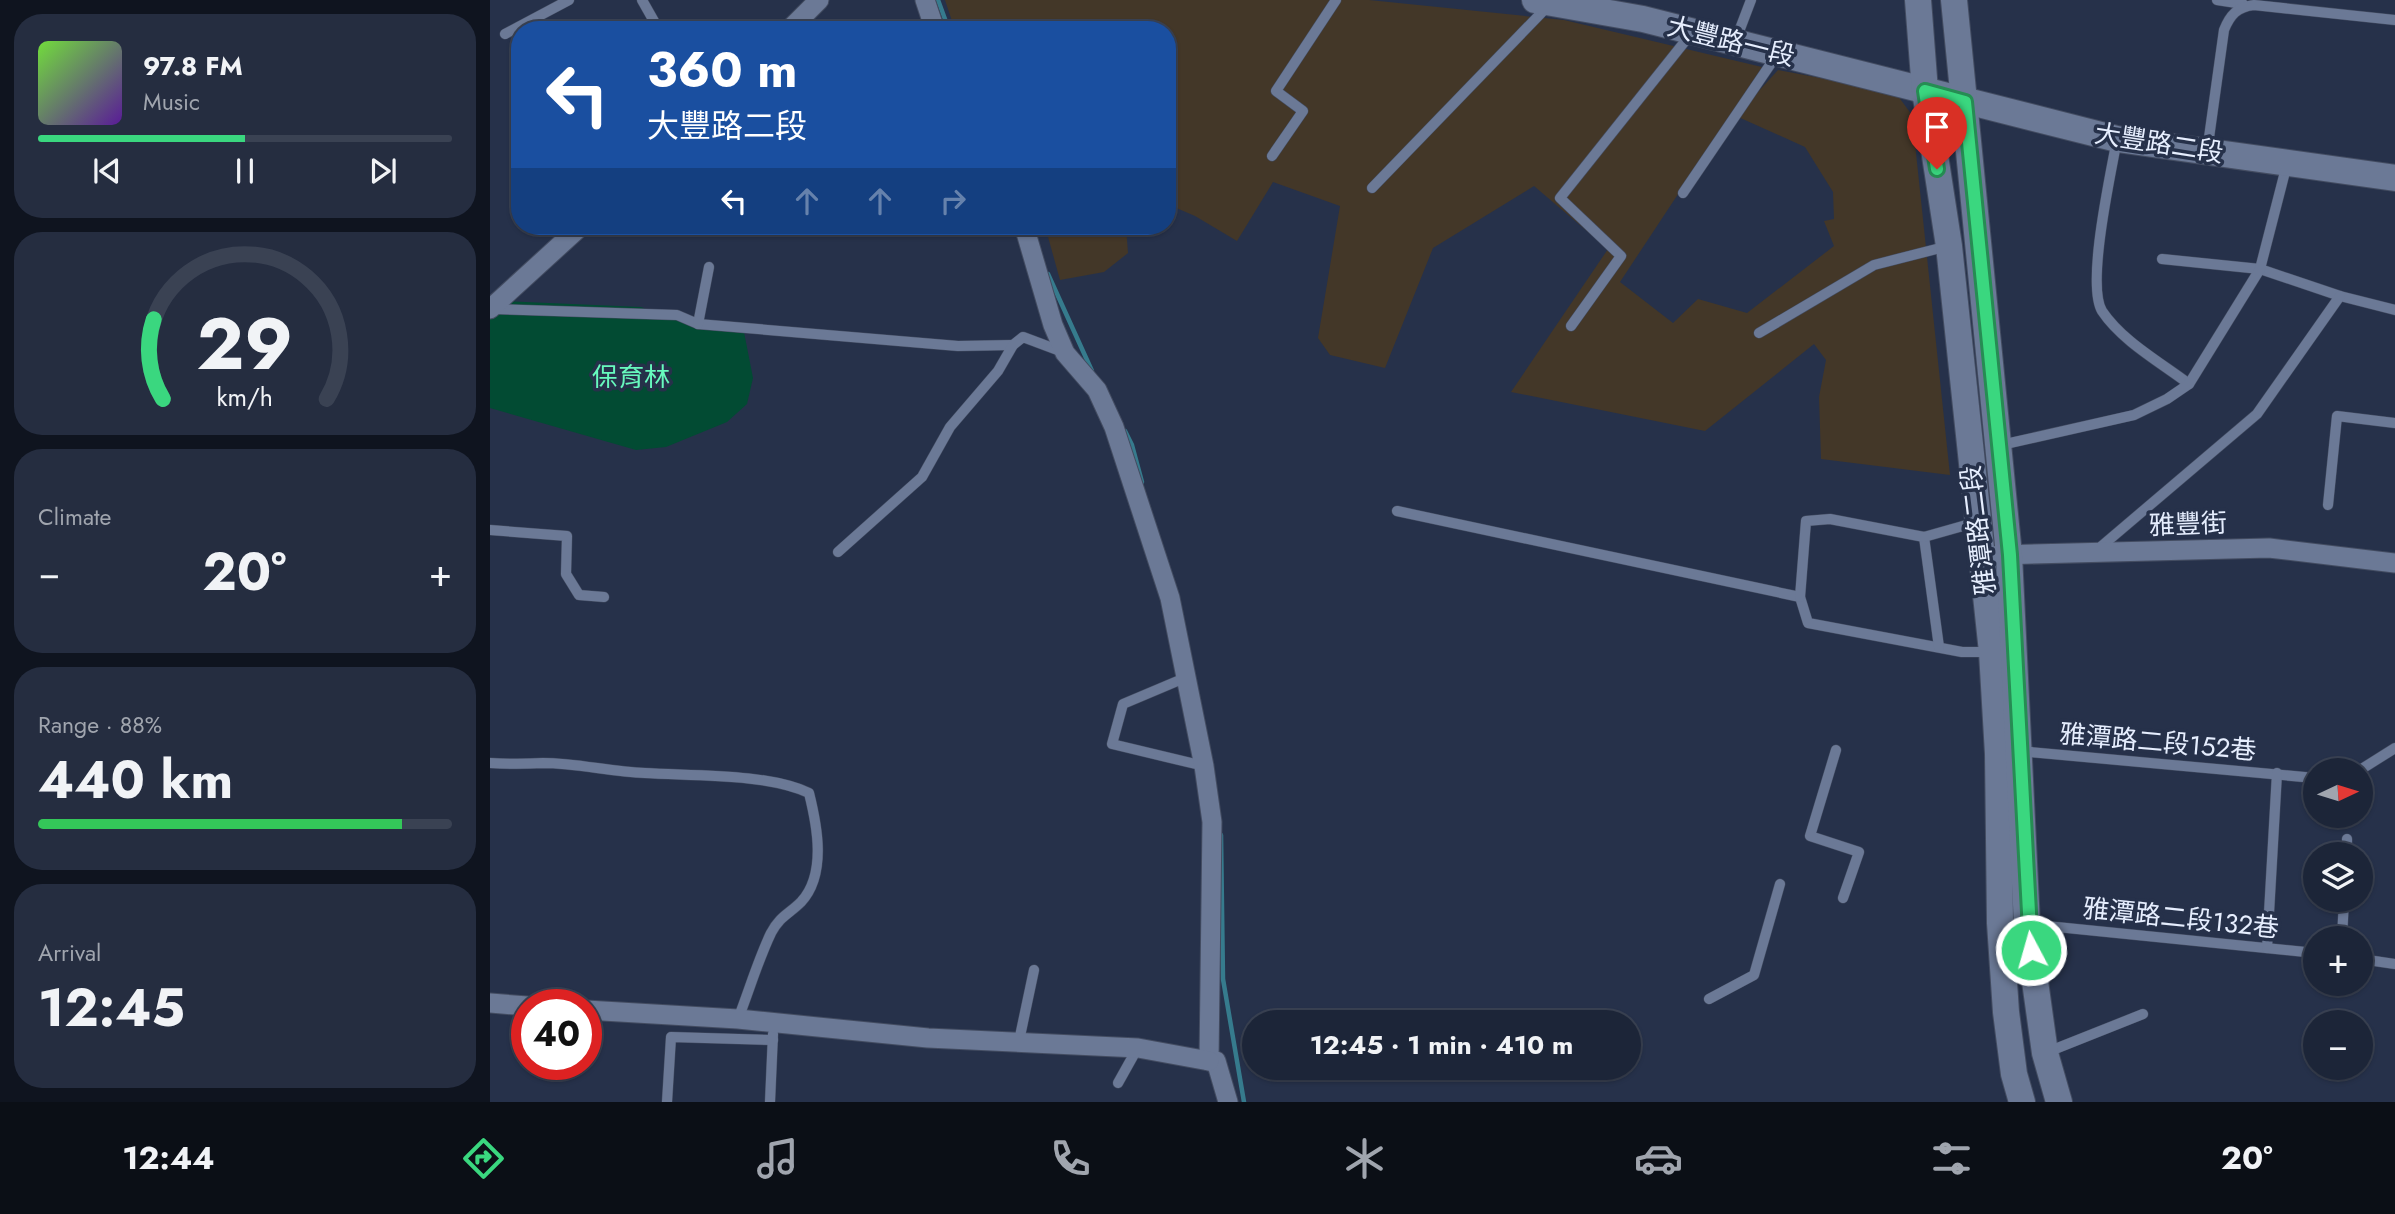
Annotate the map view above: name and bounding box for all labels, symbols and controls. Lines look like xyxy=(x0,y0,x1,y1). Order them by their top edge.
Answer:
street label: 大豐路一段 xyxy=(1663,7,1799,75)
text: 360 m xyxy=(647,35,798,105)
text: 97.8 FM xyxy=(143,47,243,85)
icon: left xyxy=(532,49,623,140)
text: Music xyxy=(143,85,200,119)
pin xyxy=(1907,97,1967,169)
text: 大豐路二段 xyxy=(647,103,807,149)
icon: arrive xyxy=(1918,108,1956,146)
street label: 大豐路二段 xyxy=(2092,114,2226,172)
icon: previous xyxy=(88,152,126,190)
icon: pause xyxy=(226,152,264,190)
icon: next xyxy=(364,152,402,190)
icon: left xyxy=(715,182,753,220)
icon: ahead xyxy=(788,182,826,220)
icon: ahead xyxy=(861,182,899,220)
icon: right xyxy=(934,182,972,220)
text: 29 xyxy=(197,292,293,397)
park label: 保育林 xyxy=(592,358,670,396)
text: km/h xyxy=(217,379,273,415)
street label: 雅潭路二段 xyxy=(1951,463,2005,597)
text: Climate xyxy=(38,500,111,534)
street label: 雅豐街 xyxy=(2148,504,2228,544)
text: 20° xyxy=(203,534,287,610)
text: − xyxy=(38,545,60,600)
text: + xyxy=(429,545,452,600)
text: Range · 88% xyxy=(38,708,162,742)
street label: 雅潭路二段152巷 xyxy=(2058,714,2258,770)
text: 440 km xyxy=(38,742,233,818)
north arrow xyxy=(2303,758,2373,828)
map controls xyxy=(2303,758,2373,1080)
button: layers xyxy=(2303,842,2373,912)
street label: 雅潭路二段132巷 xyxy=(2081,889,2281,947)
position arrow xyxy=(1994,913,2068,987)
button: + xyxy=(2303,926,2373,996)
text: Arrival xyxy=(38,936,101,970)
text: 12:45 xyxy=(38,970,185,1046)
speed limit sign: 40 xyxy=(511,989,602,1080)
button: − xyxy=(2303,1010,2373,1080)
text: 12:45 · 1 min · 410 m xyxy=(1310,1026,1573,1064)
icon: directions xyxy=(459,1134,508,1183)
icon: music xyxy=(753,1134,802,1183)
icon: phone xyxy=(1046,1134,1095,1183)
icon: climate xyxy=(1340,1134,1389,1183)
icon: car xyxy=(1634,1134,1683,1183)
icon: filters xyxy=(1927,1134,1976,1183)
text: 12:44 xyxy=(122,1135,215,1181)
text: 20° xyxy=(2221,1135,2273,1181)

